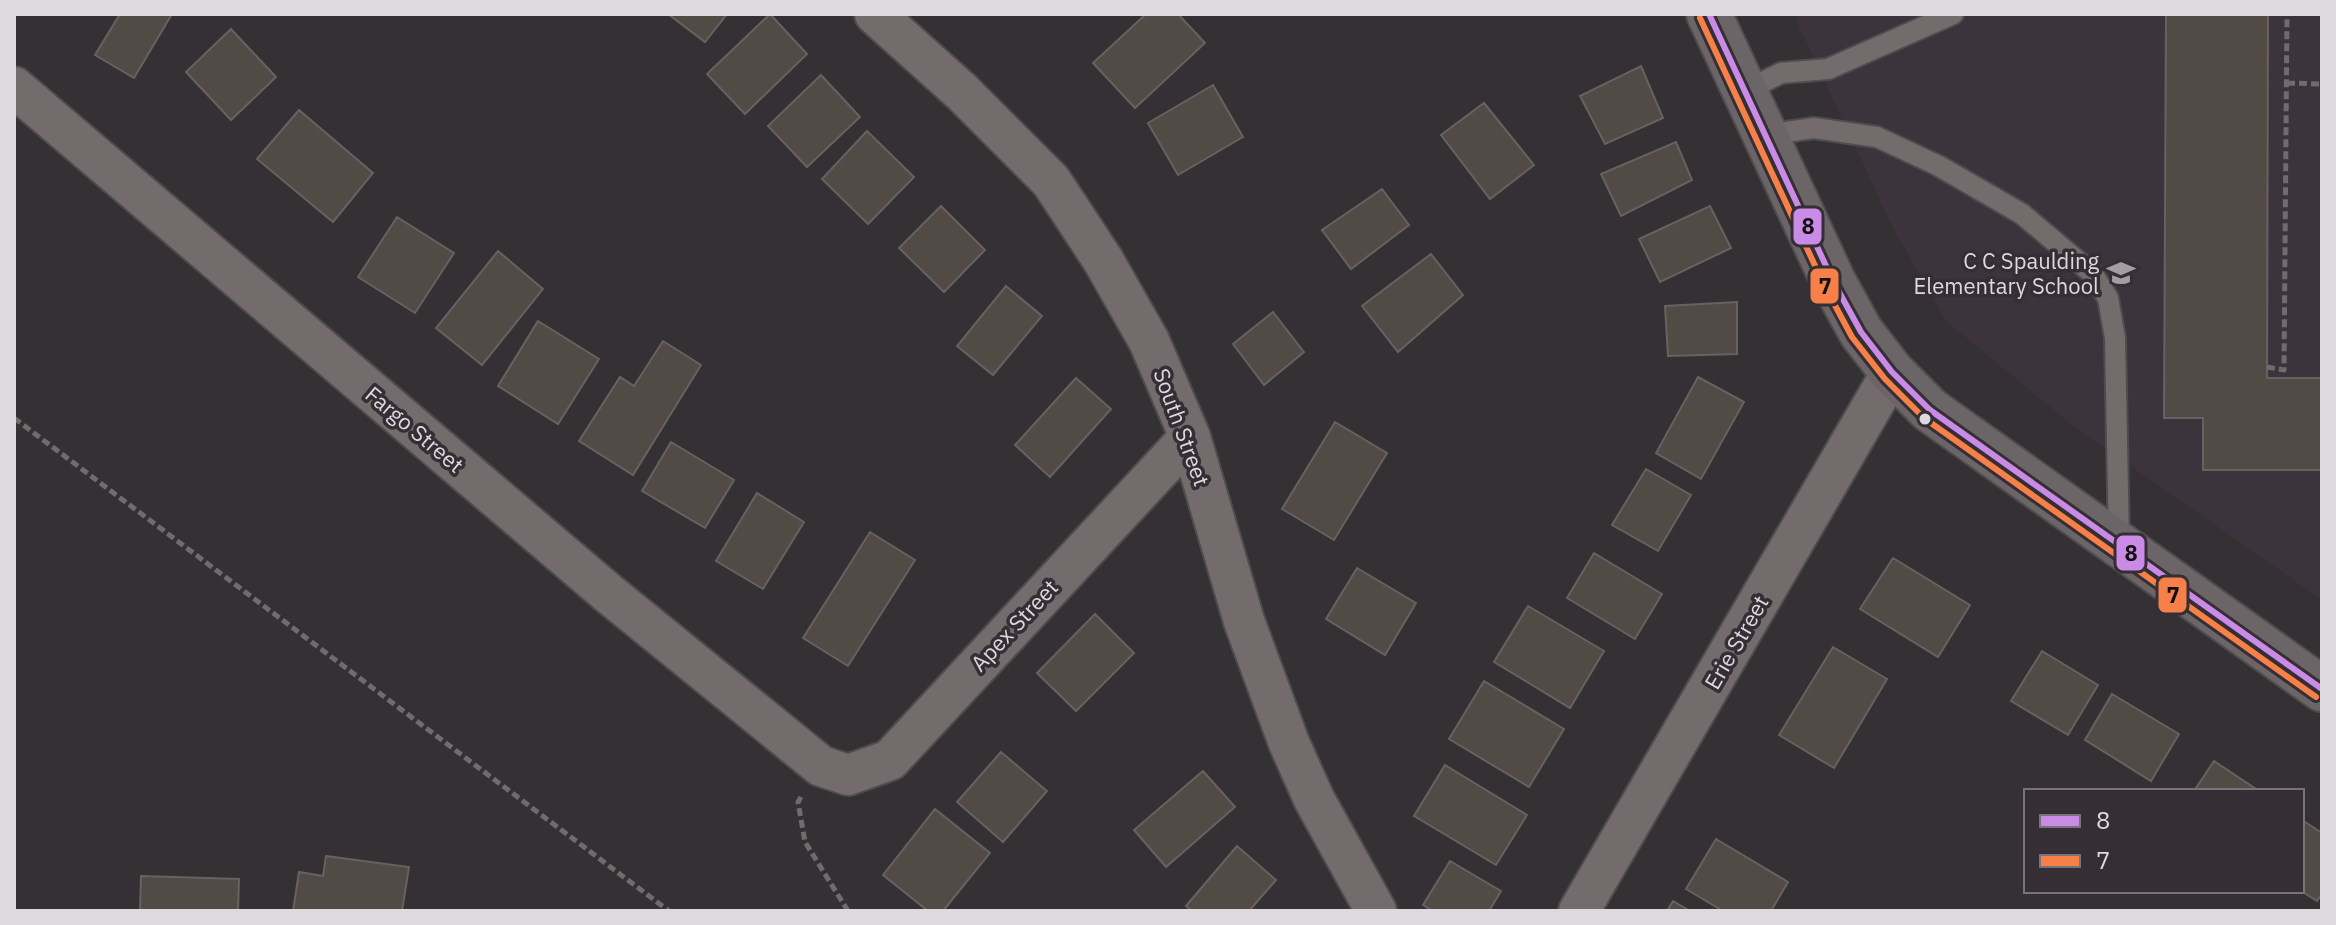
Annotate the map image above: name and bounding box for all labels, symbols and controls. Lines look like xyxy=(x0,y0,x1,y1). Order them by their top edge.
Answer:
line badge: 8 xyxy=(1792,207,1823,246)
text: 8 xyxy=(1801,211,1815,240)
place label: C C Spaulding Elementary School xyxy=(1913,246,2099,300)
school or university icon: C C Spaulding Elementary School xyxy=(2106,258,2136,288)
line badge: 7 xyxy=(1809,267,1840,305)
text: 7 xyxy=(1818,271,1832,300)
street label: South Street xyxy=(1147,364,1217,490)
street label: Fargo Street xyxy=(360,379,470,479)
unlabelled marker xyxy=(1917,411,1933,427)
line badge: 8 xyxy=(2115,534,2146,572)
text: 8 xyxy=(2124,538,2138,567)
street label: Apex Street xyxy=(964,573,1064,677)
line badge: 7 xyxy=(2157,576,2188,614)
text: 7 xyxy=(2166,580,2180,609)
street label: Erie Street xyxy=(1697,590,1775,694)
legend xyxy=(2024,789,2304,893)
text: 8 xyxy=(2096,804,2110,836)
text: 7 xyxy=(2096,844,2110,876)

